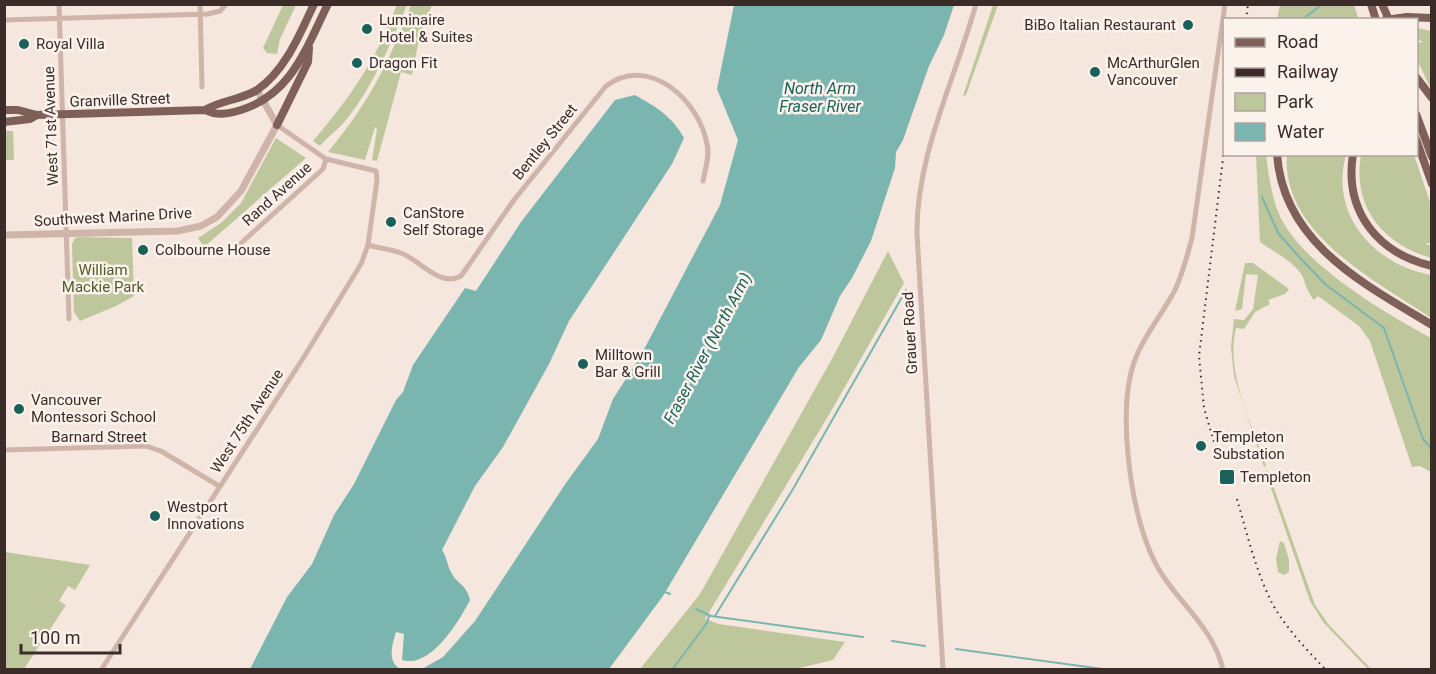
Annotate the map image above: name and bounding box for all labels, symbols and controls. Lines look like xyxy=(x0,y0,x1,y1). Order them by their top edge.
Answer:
place label: Luminaire Hotel & Suites xyxy=(379,11,473,46)
place label: BiBo Italian Restaurant xyxy=(1024,16,1176,34)
marker: BiBo Italian Restaurant xyxy=(1181,18,1195,32)
legend xyxy=(1223,18,1418,156)
marker: Luminaire Hotel & Suites xyxy=(360,22,374,36)
text: Road xyxy=(1277,31,1318,52)
place label: Royal Villa xyxy=(36,35,105,53)
marker: Royal Villa xyxy=(17,37,31,51)
place label: Dragon Fit xyxy=(369,54,438,72)
place label: McArthurGlen Vancouver xyxy=(1107,54,1200,89)
marker: Dragon Fit xyxy=(350,56,364,70)
text: Railway xyxy=(1277,61,1339,82)
marker: McArthurGlen Vancouver xyxy=(1088,65,1102,79)
street label: West 71st Avenue xyxy=(40,66,62,186)
water label: North Arm Fraser River xyxy=(779,79,861,116)
street label: Granville Street xyxy=(69,89,171,111)
text: Park xyxy=(1277,91,1314,112)
street label: Bentley Street xyxy=(509,100,581,184)
text: Water xyxy=(1277,121,1324,142)
street label: Rand Avenue xyxy=(239,158,315,230)
street label: Southwest Marine Drive xyxy=(34,204,192,230)
place label: CanStore Self Storage xyxy=(403,204,484,239)
marker: CanStore Self Storage xyxy=(384,215,398,229)
place label: Colbourne House xyxy=(155,241,271,259)
marker: Colbourne House xyxy=(136,243,150,257)
park label: William Mackie Park xyxy=(62,261,145,296)
water label: Fraser River (North Arm) xyxy=(660,270,755,427)
street label: Grauer Road xyxy=(899,291,921,375)
place label: Milltown Bar & Grill xyxy=(595,346,661,381)
marker: Milltown Bar & Grill xyxy=(576,357,590,371)
street label: West 75th Avenue xyxy=(207,366,287,476)
place label: Vancouver Montessori School xyxy=(31,391,156,426)
marker: Vancouver Montessori School xyxy=(12,402,26,416)
street label: Barnard Street xyxy=(51,428,147,446)
place label: Templeton Substation xyxy=(1213,428,1285,463)
marker: Templeton Substation xyxy=(1194,439,1208,453)
marker: Templeton xyxy=(1218,468,1236,486)
place label: Templeton xyxy=(1240,468,1311,486)
place label: Westport Innovations xyxy=(167,498,245,533)
marker: Westport Innovations xyxy=(148,509,162,523)
scale bar xyxy=(21,617,120,655)
text: 100 m xyxy=(30,627,81,648)

